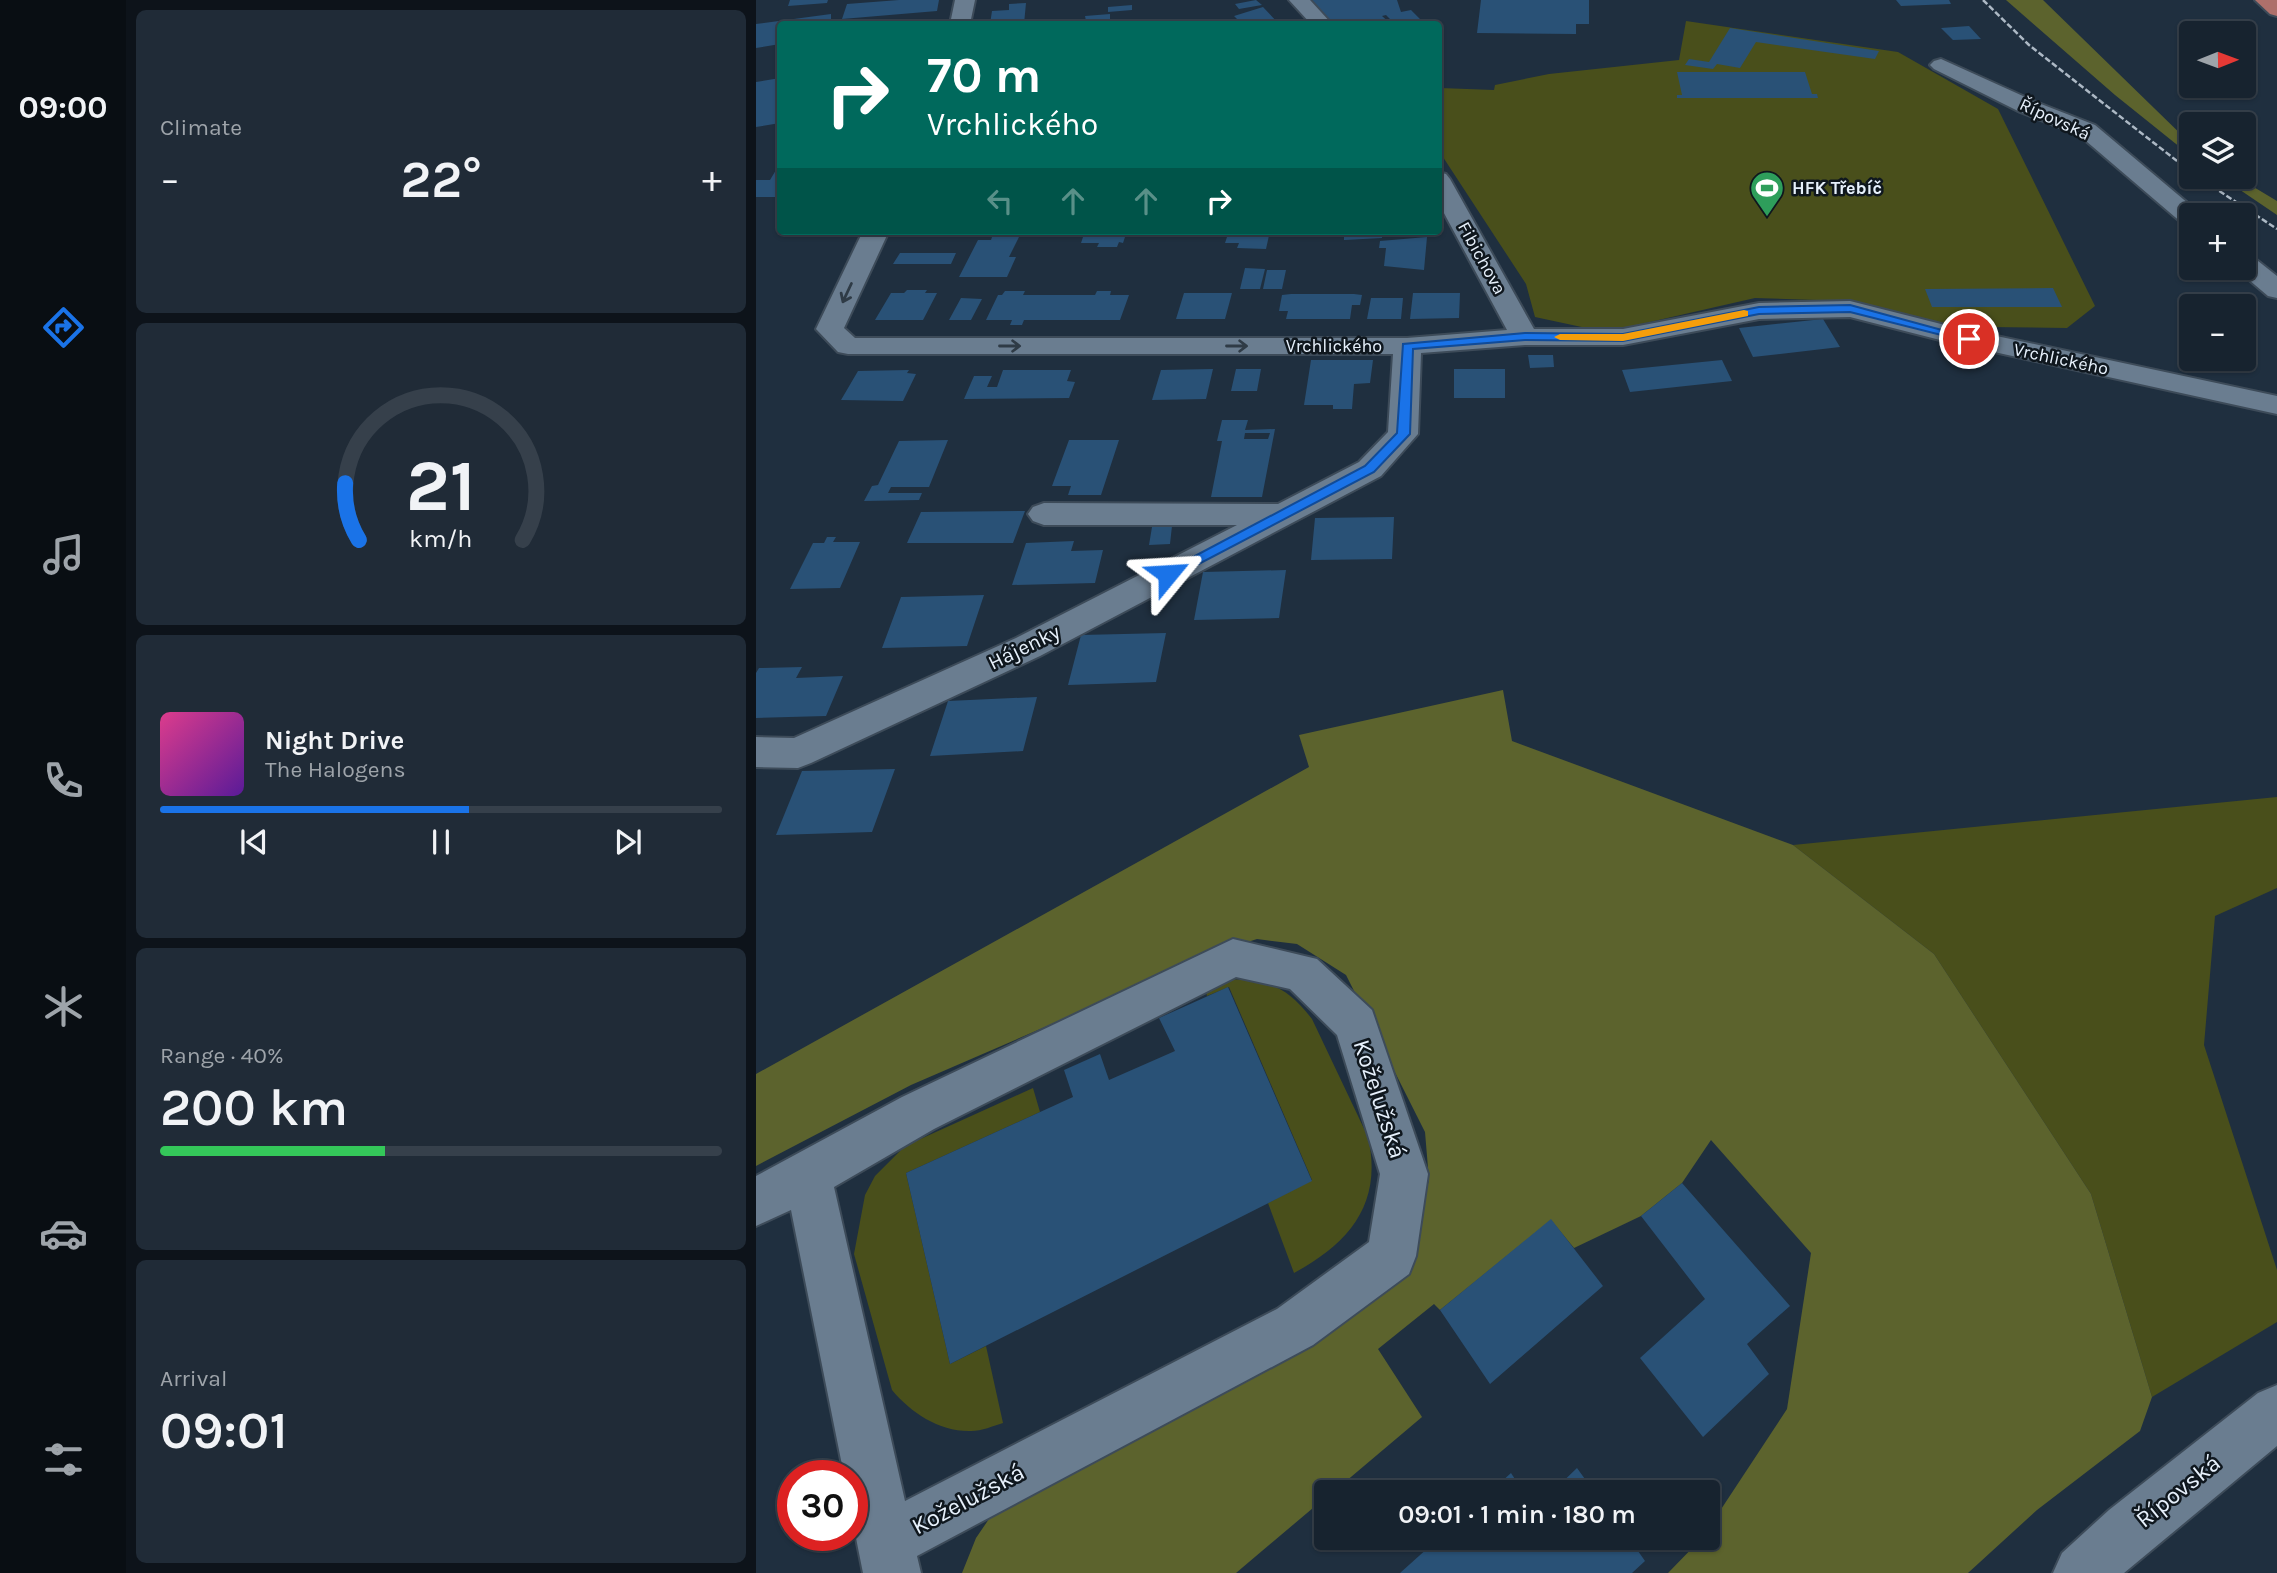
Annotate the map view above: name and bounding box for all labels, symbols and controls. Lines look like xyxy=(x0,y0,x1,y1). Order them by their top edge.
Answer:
north arrow xyxy=(2179,21,2256,98)
map controls xyxy=(2179,21,2256,371)
text: 70 m xyxy=(927,47,1041,104)
icon: right xyxy=(812,49,903,140)
text: 09:00 xyxy=(19,89,107,126)
street label: Řípovská xyxy=(2016,93,2094,145)
text: Vrchlického xyxy=(927,106,1098,143)
button: layers xyxy=(2179,112,2256,189)
text: Climate xyxy=(160,114,242,141)
text: 22° xyxy=(400,149,482,210)
text: − xyxy=(160,157,180,202)
text: + xyxy=(702,157,722,202)
sports icon: HFK Třebíč xyxy=(1748,169,1786,218)
place label: HFK Třebíč xyxy=(1792,177,1882,199)
icon: left xyxy=(981,182,1019,220)
icon: ahead xyxy=(1054,182,1092,220)
icon: ahead xyxy=(1127,182,1165,220)
icon: right xyxy=(1200,182,1238,220)
button: + xyxy=(2179,203,2256,280)
street label: Fibichova xyxy=(1453,218,1511,298)
one-way arrow xyxy=(840,282,853,303)
button: − xyxy=(2179,294,2256,371)
icon: directions xyxy=(39,303,88,352)
pin xyxy=(1939,309,1999,369)
icon: arrive xyxy=(1950,320,1988,358)
street label: Vrchlického xyxy=(1286,335,1382,357)
street label: Vrchlického xyxy=(2012,338,2110,380)
one-way arrow xyxy=(998,339,1021,353)
one-way arrow xyxy=(1225,339,1248,353)
text: 21 xyxy=(406,443,476,528)
text: km/h xyxy=(409,524,473,553)
icon: music xyxy=(39,530,88,579)
position arrow xyxy=(1131,537,1205,611)
street label: Hájenky xyxy=(984,619,1064,675)
text: Night Drive xyxy=(265,725,404,756)
icon: phone xyxy=(39,756,88,805)
text: The Halogens xyxy=(265,756,405,783)
icon: previous xyxy=(235,823,273,861)
icon: pause xyxy=(422,823,460,861)
icon: next xyxy=(609,823,647,861)
icon: climate xyxy=(39,982,88,1031)
street label: Koželužská xyxy=(1348,1036,1412,1162)
text: Range · 40% xyxy=(160,1042,284,1069)
text: 200 km xyxy=(160,1077,348,1138)
icon: car xyxy=(39,1209,88,1258)
text: Arrival xyxy=(160,1365,227,1392)
text: 09:01 xyxy=(160,1400,288,1461)
icon: filters xyxy=(39,1435,88,1484)
street label: Řípovská xyxy=(2130,1449,2226,1533)
street label: Koželužská xyxy=(907,1458,1029,1540)
speed limit sign: 30 xyxy=(777,1460,868,1551)
text: 09:01 · 1 min · 180 m xyxy=(1398,1499,1636,1530)

